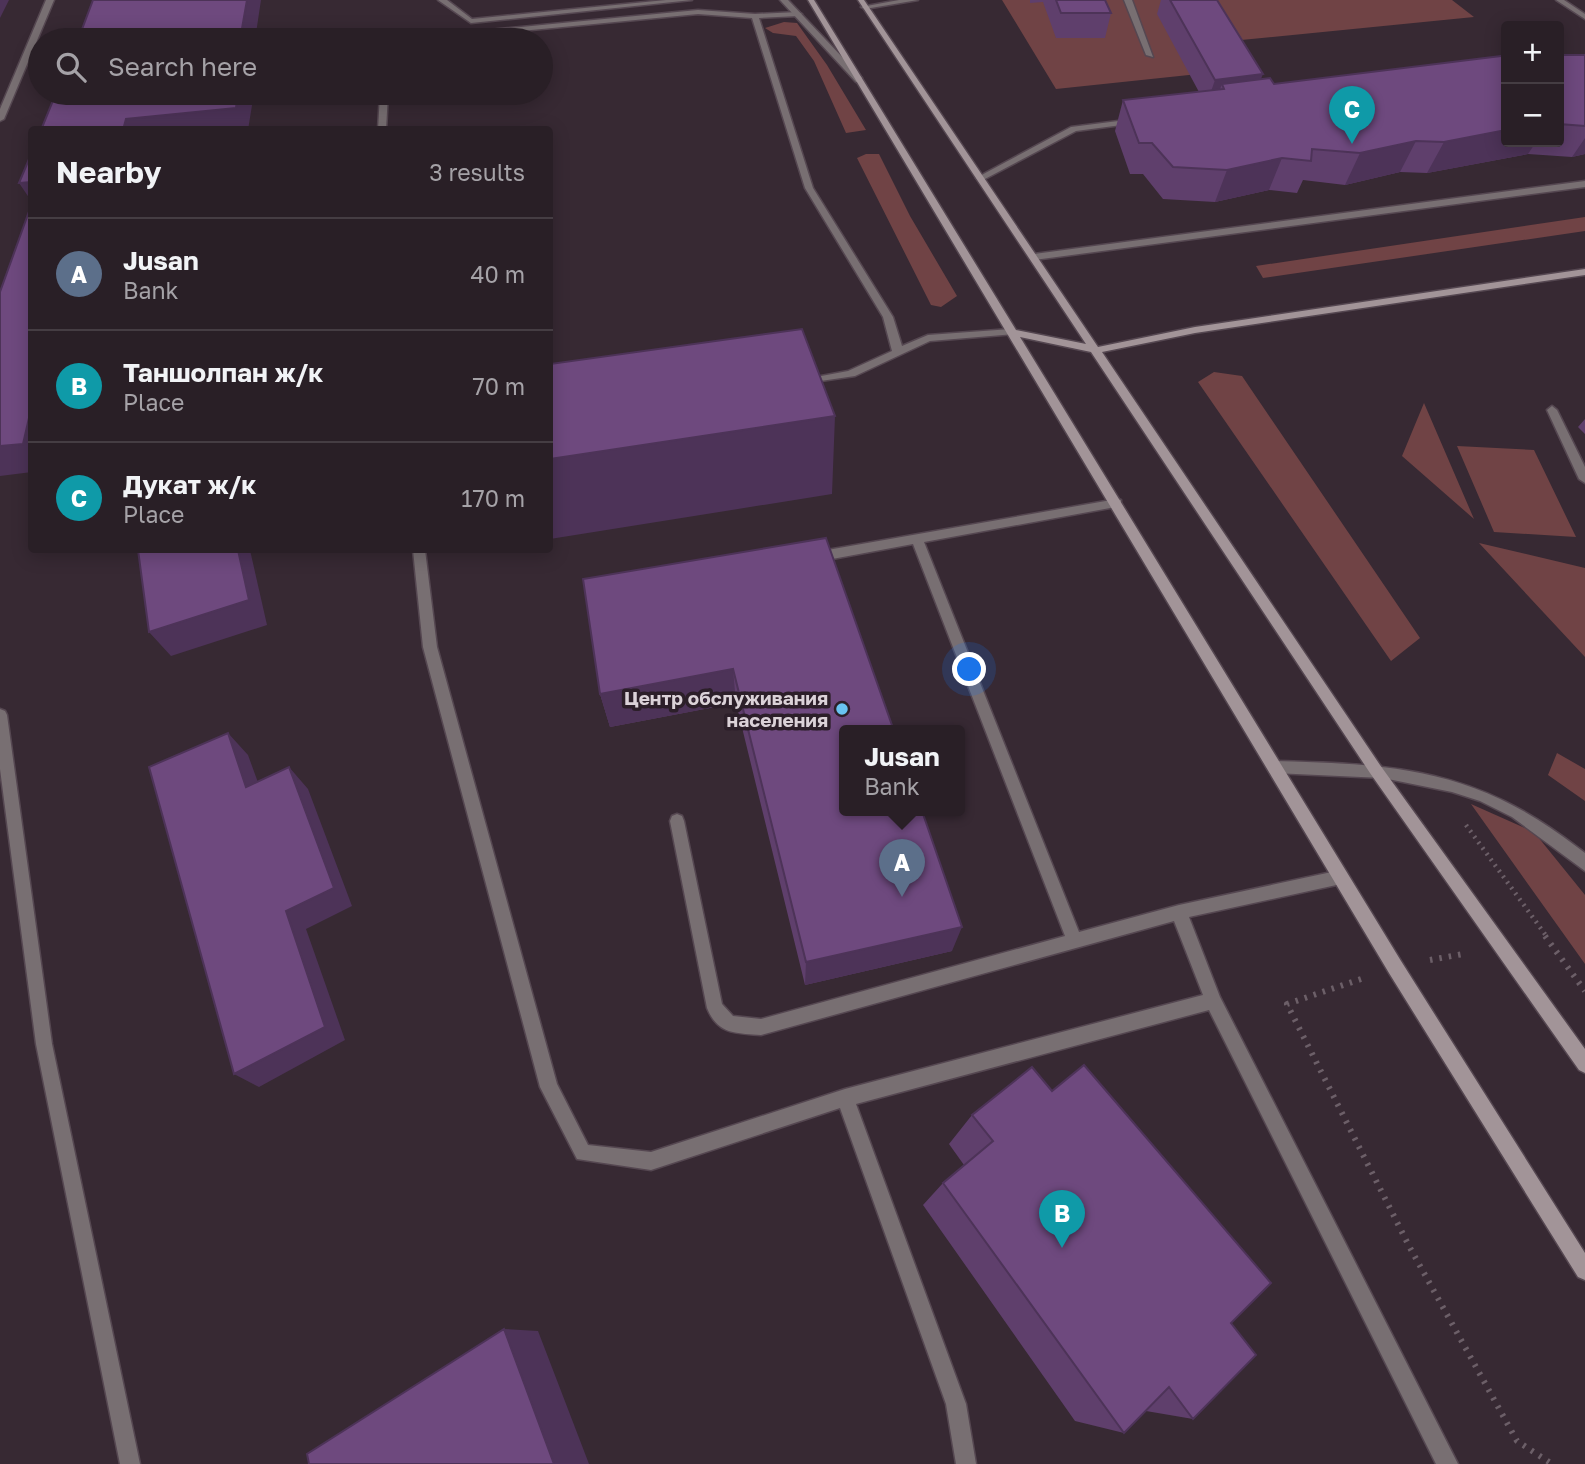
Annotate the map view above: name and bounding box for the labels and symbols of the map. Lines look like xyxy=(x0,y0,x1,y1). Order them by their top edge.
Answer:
pin: C xyxy=(1329,86,1375,144)
your location xyxy=(952,652,986,686)
place label: Центр обслуживания населения xyxy=(624,686,828,731)
marker: Центр обслуживания населения xyxy=(834,701,850,717)
pin: A xyxy=(879,839,925,897)
pin: B xyxy=(1039,1190,1085,1248)

